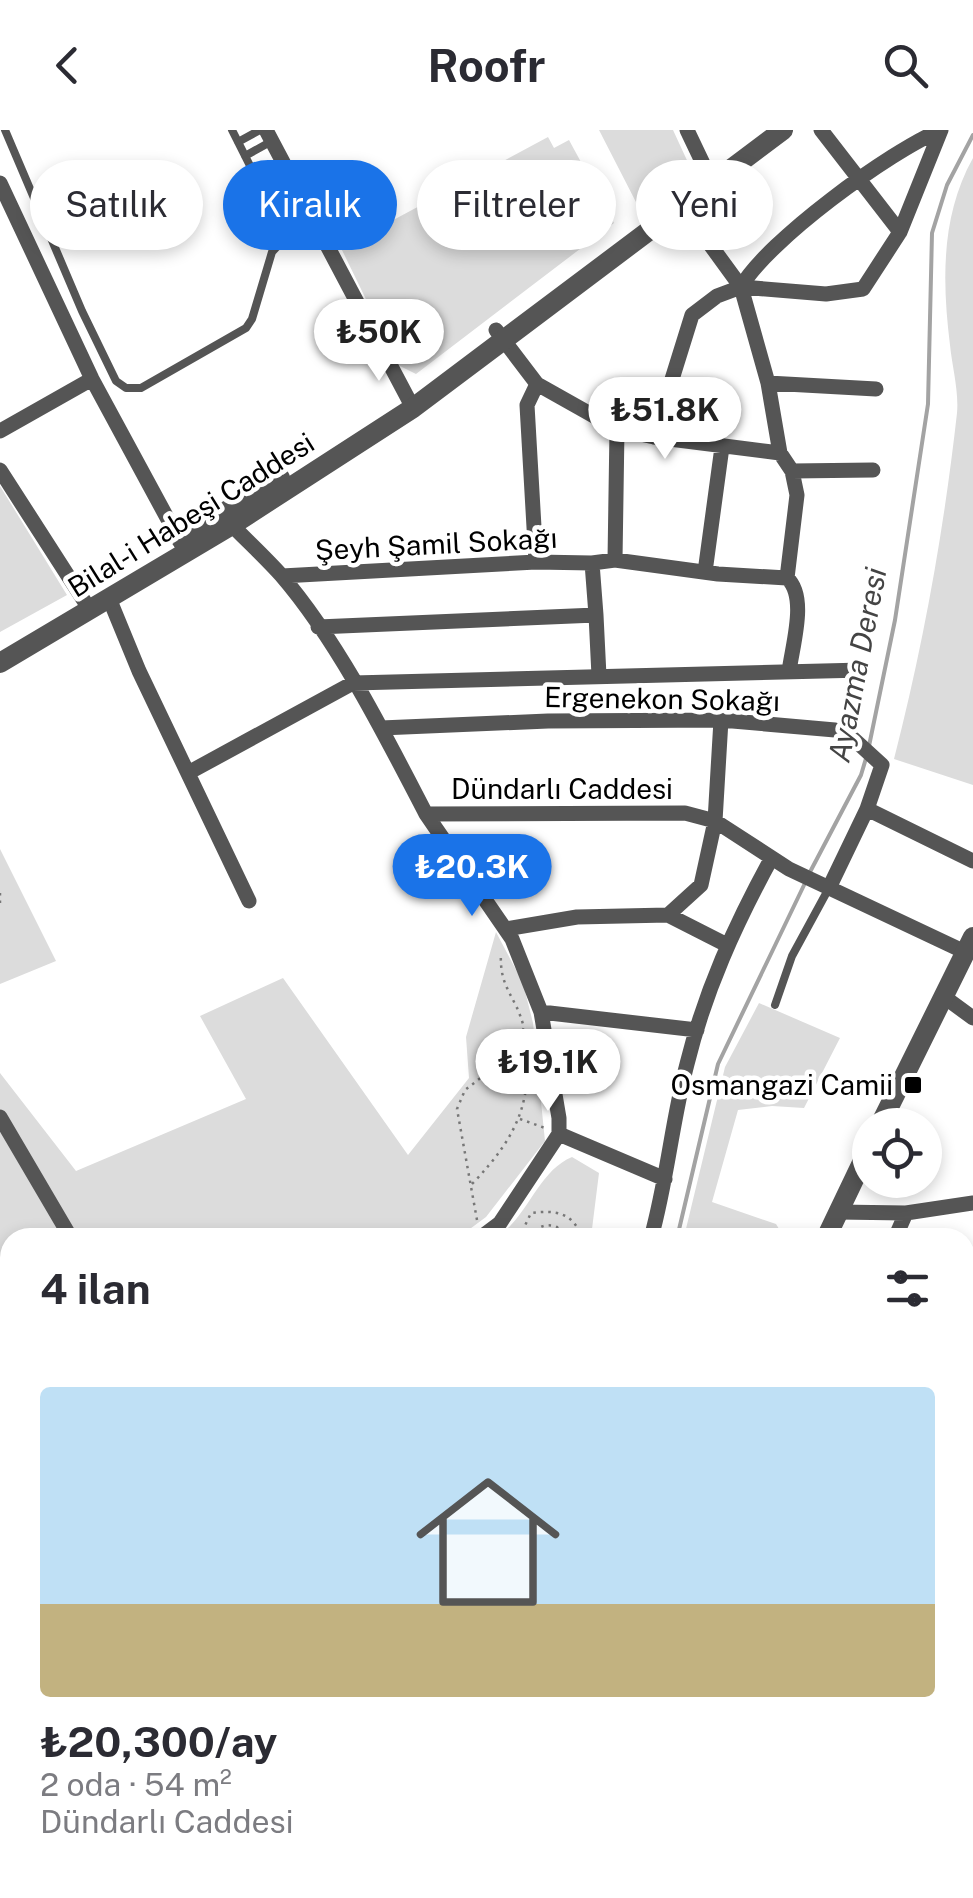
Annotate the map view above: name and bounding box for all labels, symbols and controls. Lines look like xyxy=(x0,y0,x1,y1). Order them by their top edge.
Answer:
icon: back xyxy=(40,38,95,93)
icon: search xyxy=(878,38,933,93)
text: Roofr xyxy=(427,39,546,92)
chip: Satılık xyxy=(30,160,203,250)
chip: Kiralık xyxy=(223,160,397,250)
chip: Filtreler xyxy=(417,160,616,250)
chip: Yeni xyxy=(636,160,773,250)
pin: ₺50K xyxy=(320,299,438,384)
text: ₺50K xyxy=(336,313,422,350)
pin: ₺51.8K xyxy=(584,377,746,462)
text: ₺51.8K xyxy=(610,391,720,428)
street label: Bilal-i Habeşi Caddesi xyxy=(62,425,320,604)
street label: Şeyh Şamil Sokağı xyxy=(314,521,558,566)
water label: Ayazma Deresi xyxy=(821,564,894,765)
street label: Ergenekon Sokağı xyxy=(544,680,780,717)
street label: Dündarlı Caddesi xyxy=(451,772,673,805)
pin: ₺20.3K xyxy=(391,834,553,919)
text: ₺20.3K xyxy=(415,848,529,885)
pin: ₺19.1K xyxy=(467,1029,629,1114)
text: ₺19.1K xyxy=(497,1043,599,1080)
place label: Osmangazi Camii xyxy=(671,1068,893,1101)
marker: Osmangazi Camii xyxy=(902,1074,924,1096)
map controls xyxy=(852,1108,942,1198)
button: locate xyxy=(852,1108,942,1198)
icon: filters xyxy=(880,1261,935,1316)
text: 4 ilan xyxy=(40,1264,151,1313)
icon: home xyxy=(398,1452,578,1632)
text: ₺20,300/ay xyxy=(40,1717,277,1766)
text: 2 oda · 54 m² xyxy=(40,1766,232,1803)
text: Dündarlı Caddesi xyxy=(40,1803,293,1840)

